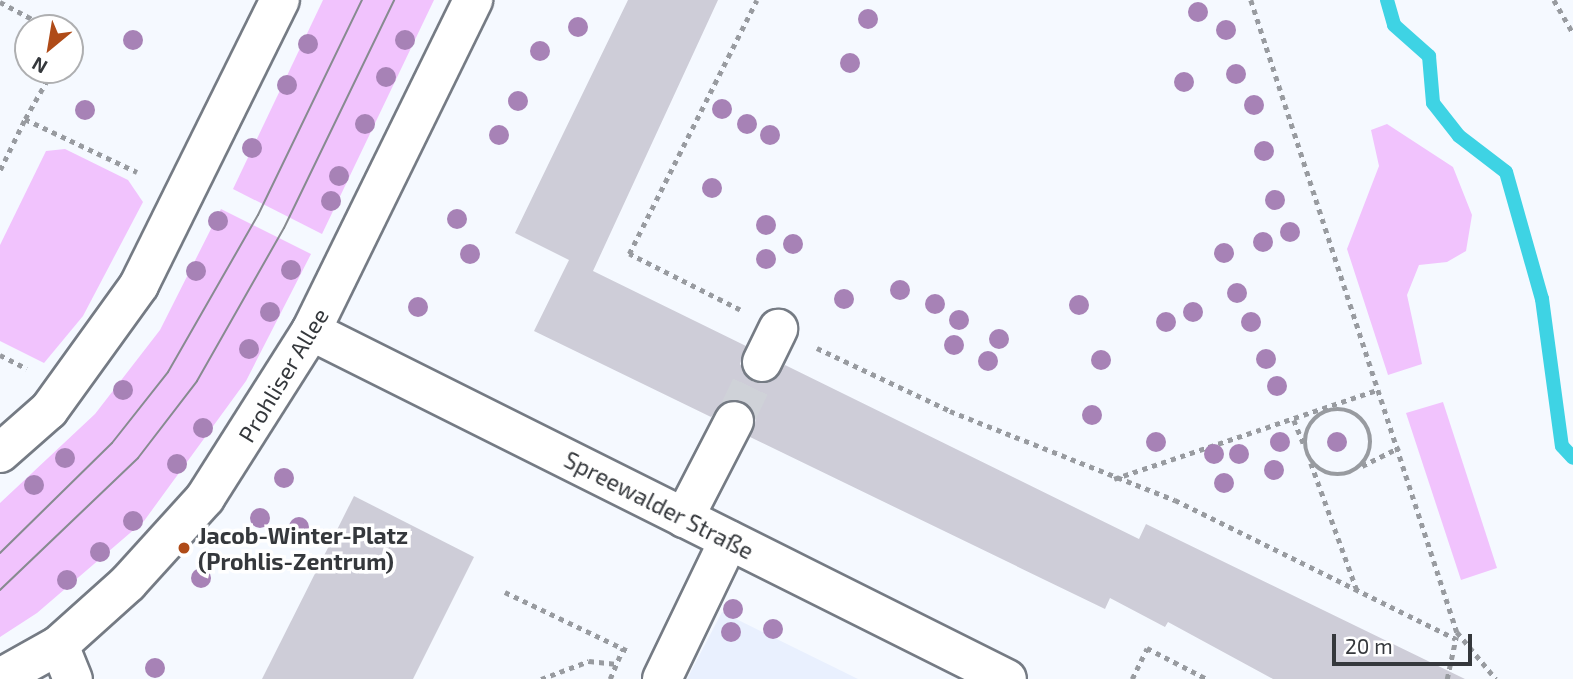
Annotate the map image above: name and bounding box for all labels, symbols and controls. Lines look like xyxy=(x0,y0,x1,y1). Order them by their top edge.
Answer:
north arrow xyxy=(14,14,84,84)
text: N xyxy=(28,52,51,79)
street label: Prohliser Allee xyxy=(232,303,334,447)
street label: Spreewalder Straße xyxy=(559,445,759,565)
place label: Jacob-Winter-Platz (Prohlis-Zentrum) xyxy=(198,521,408,575)
marker: Jacob-Winter-Platz (Prohlis-Zentrum) xyxy=(176,540,192,556)
scale bar xyxy=(1335,620,1475,664)
text: 20 m xyxy=(1345,633,1393,658)

